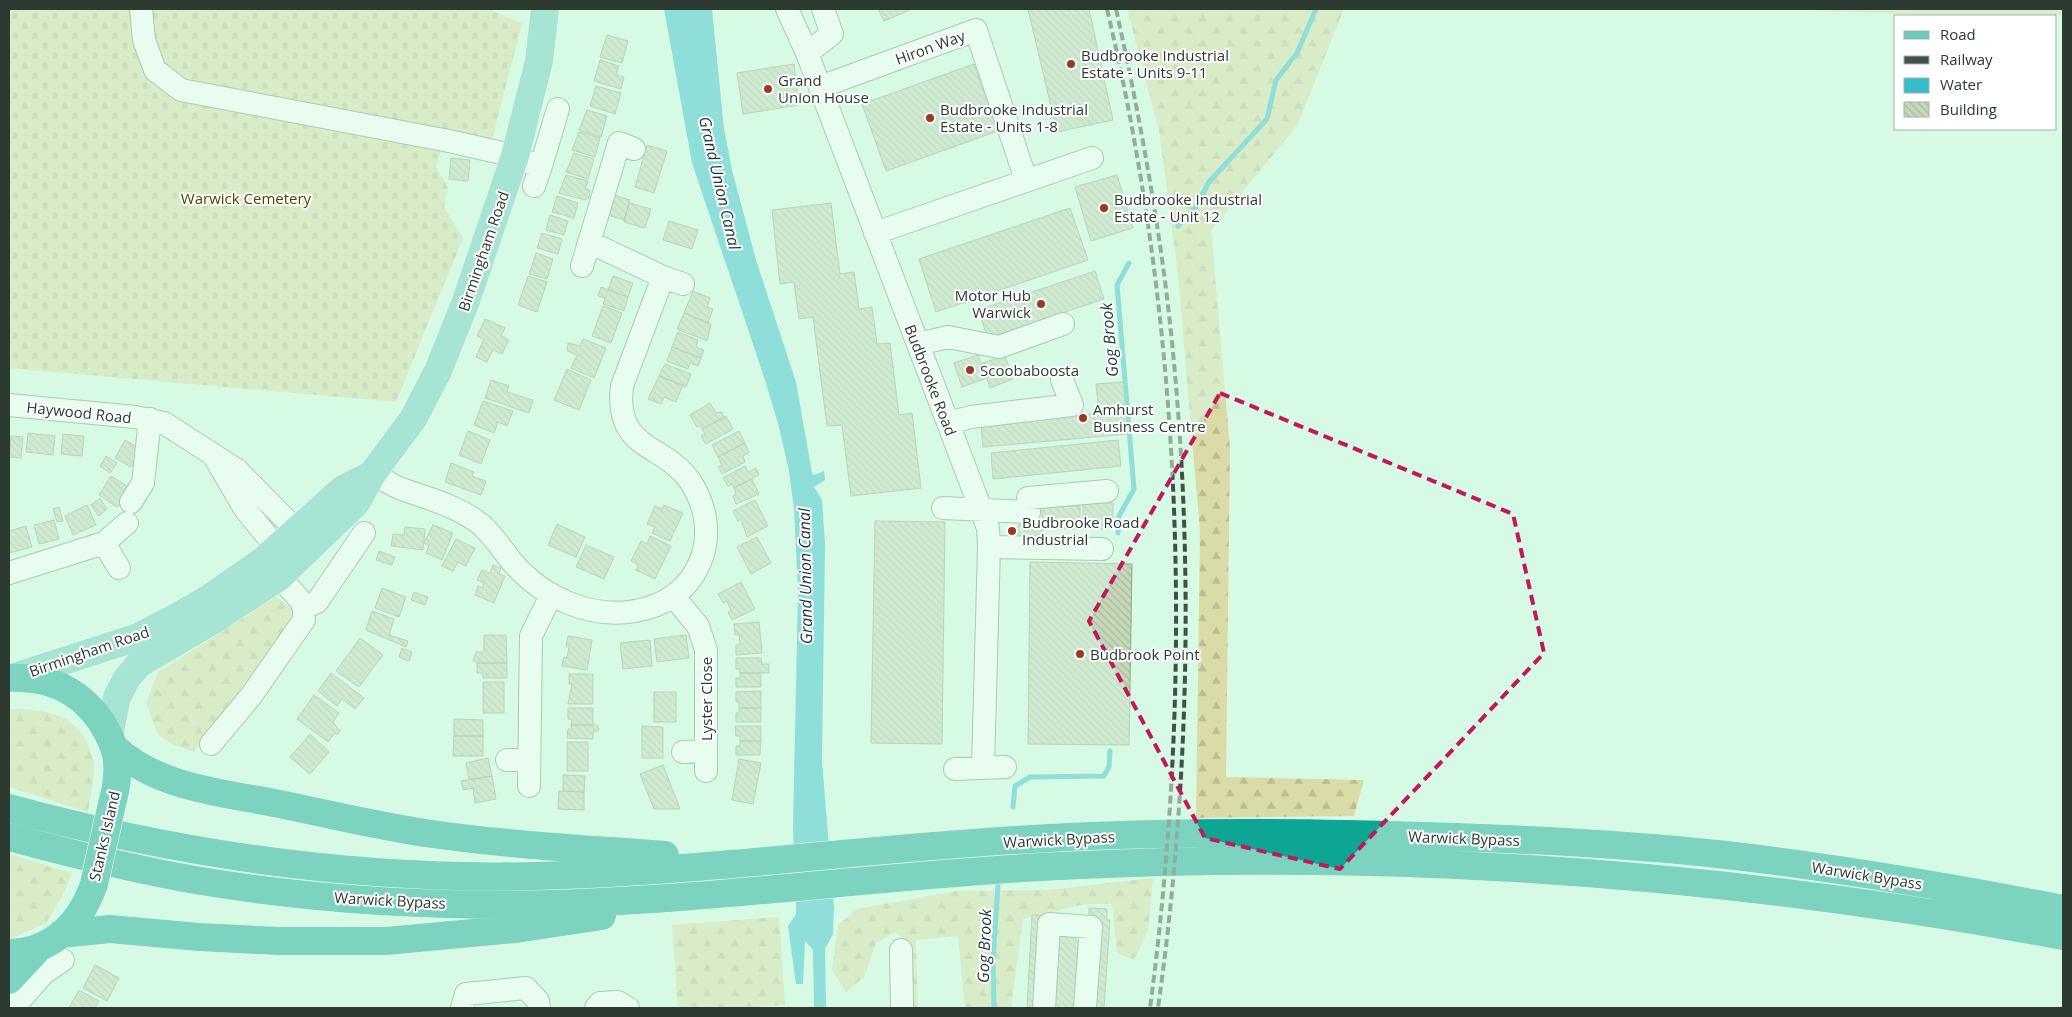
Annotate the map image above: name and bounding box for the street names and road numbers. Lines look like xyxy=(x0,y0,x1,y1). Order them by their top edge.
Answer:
street label: Hiron Way xyxy=(892,25,968,69)
street label: Birmingham Road xyxy=(453,188,513,314)
street label: Budbrooke Road xyxy=(901,322,961,438)
street label: Haywood Road xyxy=(26,397,132,427)
street label: Birmingham Road xyxy=(26,621,152,681)
street label: Lyster Close xyxy=(696,657,716,741)
street label: Stanks Island xyxy=(84,789,124,883)
street label: Warwick Bypass xyxy=(1003,826,1115,852)
street label: Warwick Bypass xyxy=(1408,826,1520,850)
street label: Warwick Bypass xyxy=(1810,856,1924,894)
street label: Warwick Bypass xyxy=(334,887,446,913)

